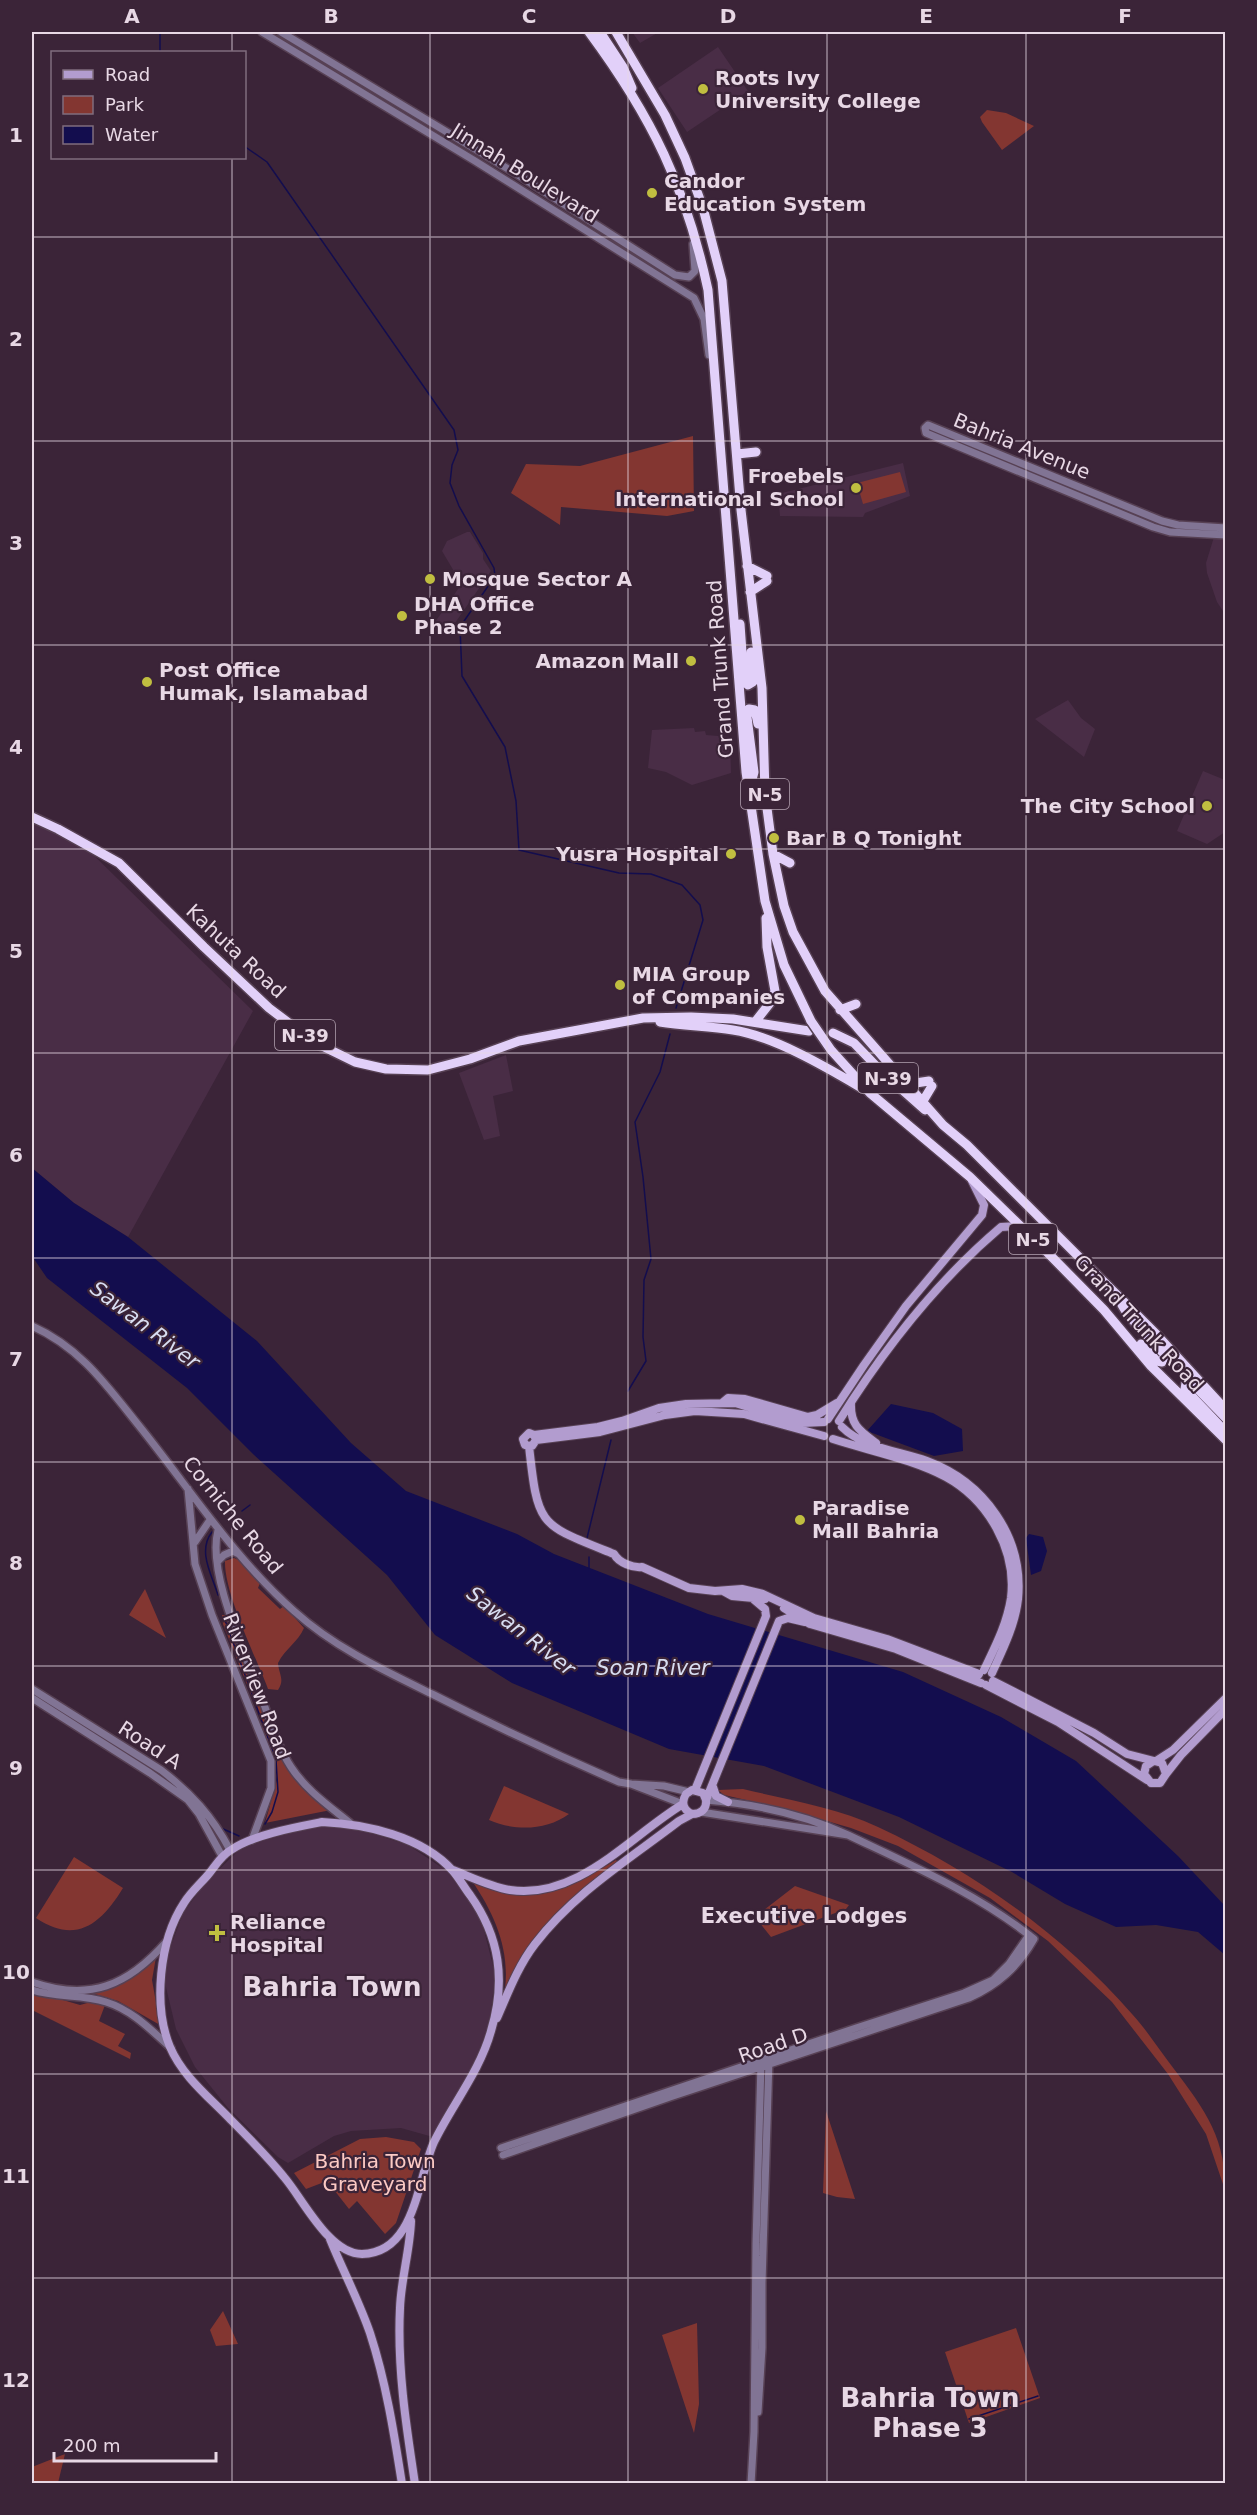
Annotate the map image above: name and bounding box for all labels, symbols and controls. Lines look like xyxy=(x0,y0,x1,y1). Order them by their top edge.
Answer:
text: A xyxy=(124,4,140,28)
text: B xyxy=(323,4,339,28)
text: C xyxy=(522,4,536,28)
text: D xyxy=(720,4,736,28)
text: E xyxy=(919,4,933,28)
text: F xyxy=(1118,4,1132,28)
legend xyxy=(51,51,246,159)
text: Road xyxy=(105,64,150,85)
place label: Roots Ivy University College xyxy=(715,66,921,113)
marker: Roots Ivy University College xyxy=(696,82,710,96)
text: Park xyxy=(105,94,144,115)
street label: Jinnah Boulevard xyxy=(445,117,603,228)
text: 1 xyxy=(9,123,23,147)
text: Water xyxy=(105,124,159,145)
place label: Candor Education System xyxy=(664,169,866,216)
marker: Candor Education System xyxy=(645,186,659,200)
text: 2 xyxy=(9,327,23,351)
street label: Bahria Avenue xyxy=(950,408,1094,484)
place label: Froebels International School xyxy=(615,464,844,511)
marker: Froebels International School xyxy=(849,481,863,495)
text: 3 xyxy=(9,531,23,555)
place label: Mosque Sector A xyxy=(442,567,633,591)
marker: Mosque Sector A xyxy=(423,572,437,586)
street label: Grand Trunk Road xyxy=(702,579,738,759)
place label: DHA Office Phase 2 xyxy=(414,592,535,639)
marker: DHA Office Phase 2 xyxy=(395,609,409,623)
place label: Amazon Mall xyxy=(535,649,679,673)
marker: Amazon Mall xyxy=(684,654,698,668)
place label: Post Office Humak, Islamabad xyxy=(159,658,368,705)
marker: Post Office Humak, Islamabad xyxy=(140,675,154,689)
text: 4 xyxy=(9,735,23,759)
road number: N-5 xyxy=(741,779,789,809)
place label: The City School xyxy=(1021,794,1195,818)
marker: The City School xyxy=(1200,799,1214,813)
place label: Bar B Q Tonight xyxy=(786,826,962,850)
marker: Bar B Q Tonight xyxy=(767,831,781,845)
place label: Yusra Hospital xyxy=(555,842,719,866)
marker: Yusra Hospital xyxy=(724,847,738,861)
street label: Kahuta Road xyxy=(181,899,291,1003)
text: 5 xyxy=(9,939,23,963)
place label: MIA Group of Companies xyxy=(632,962,785,1009)
marker: MIA Group of Companies xyxy=(613,978,627,992)
road number: N-39 xyxy=(275,1020,335,1050)
road number: N-39 xyxy=(858,1063,918,1093)
text: 6 xyxy=(9,1143,23,1167)
road number: N-5 xyxy=(1009,1224,1057,1254)
street label: Grand Trunk Road xyxy=(1069,1249,1209,1397)
water label: Sawan River xyxy=(86,1276,205,1375)
text: 7 xyxy=(9,1347,23,1371)
street label: Corniche Road xyxy=(178,1451,288,1579)
place label: Paradise Mall Bahria xyxy=(812,1496,939,1543)
marker: Paradise Mall Bahria xyxy=(793,1513,807,1527)
text: 8 xyxy=(9,1551,23,1575)
water label: Sawan River xyxy=(462,1581,581,1682)
street label: Riverview Road xyxy=(218,1610,296,1762)
water label: Soan River xyxy=(596,1656,711,1680)
street label: Road A xyxy=(114,1716,186,1774)
text: 9 xyxy=(9,1756,23,1780)
district label: Executive Lodges xyxy=(701,1904,907,1928)
place label: Reliance Hospital xyxy=(230,1910,326,1957)
marker: Reliance Hospital xyxy=(208,1924,226,1942)
text: 10 xyxy=(2,1960,30,1984)
district label: Bahria Town xyxy=(243,1972,421,2002)
street label: Road D xyxy=(735,2022,811,2068)
park label: Bahria Town Graveyard xyxy=(314,2149,436,2196)
text: 11 xyxy=(2,2164,30,2188)
text: 12 xyxy=(2,2368,30,2392)
district label: Bahria Town Phase 3 xyxy=(841,2383,1019,2443)
scale bar xyxy=(54,2425,216,2463)
text: 200 m xyxy=(63,2435,121,2456)

